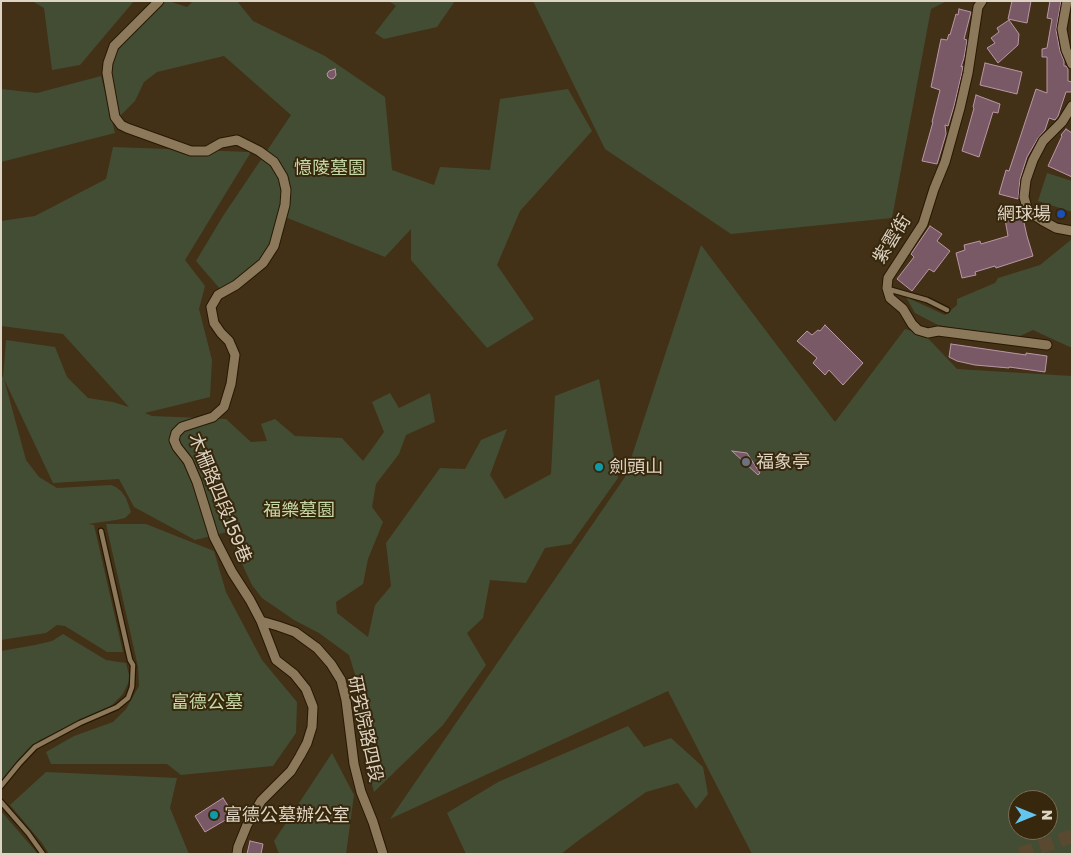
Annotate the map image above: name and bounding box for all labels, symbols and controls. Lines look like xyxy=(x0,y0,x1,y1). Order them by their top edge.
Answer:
park label: 憶陵墓園 xyxy=(294,157,366,179)
place label: 網球場 xyxy=(997,203,1051,225)
marker: 網球場 xyxy=(1055,208,1067,220)
street label: 紫雲街 xyxy=(869,210,915,268)
street label: 木柵路四段159巷 xyxy=(184,430,256,566)
place label: 福象亭 xyxy=(756,451,810,473)
place label: 劍頭山 xyxy=(609,456,663,478)
marker: 福象亭 xyxy=(740,456,752,468)
marker: 劍頭山 xyxy=(593,461,605,473)
park label: 福樂墓園 xyxy=(263,499,335,521)
street label: 研究院路四段 xyxy=(343,674,387,784)
park label: 富德公墓 xyxy=(171,691,243,713)
north arrow xyxy=(1008,790,1058,840)
place label: 富德公墓辦公室 xyxy=(224,804,350,826)
marker: 富德公墓辦公室 xyxy=(208,809,220,821)
text: N xyxy=(1039,810,1056,820)

